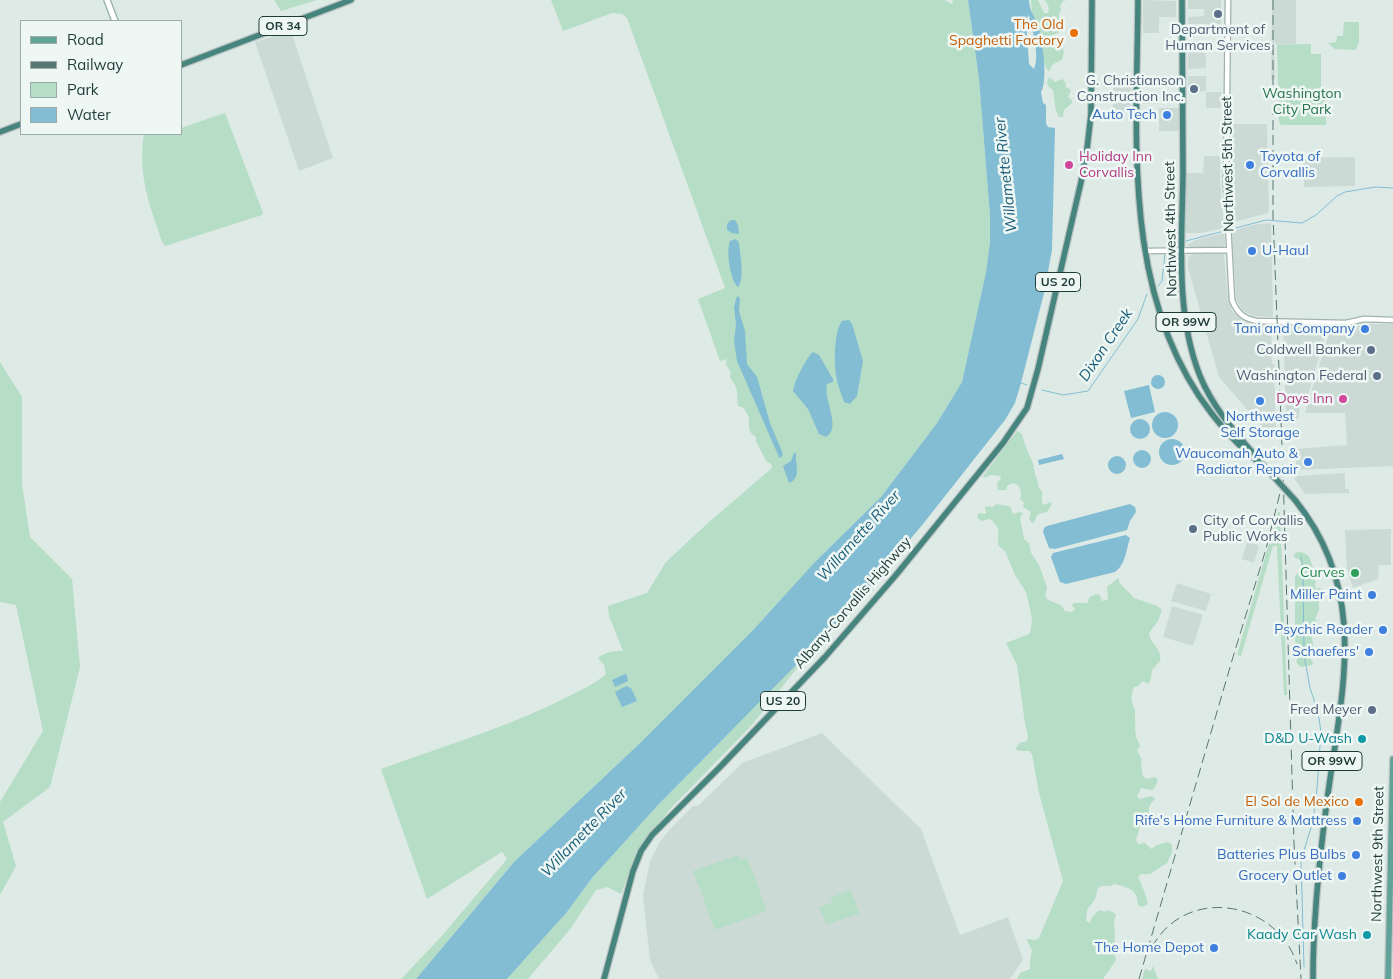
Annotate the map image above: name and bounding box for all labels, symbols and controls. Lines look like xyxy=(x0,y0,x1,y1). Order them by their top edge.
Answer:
marker: Department of Human Services xyxy=(1212,8,1224,20)
road number: OR 34 xyxy=(259,16,307,36)
place label: The Old Spaghetti Factory xyxy=(949,17,1064,49)
legend xyxy=(20,20,182,135)
place label: Department of Human Services xyxy=(1165,22,1271,54)
marker: The Old Spaghetti Factory xyxy=(1068,27,1080,39)
text: Road xyxy=(67,30,104,49)
text: Railway xyxy=(67,55,123,74)
place label: G. Christianson Construction Inc. xyxy=(1077,73,1184,105)
text: Park xyxy=(67,80,99,99)
marker: G. Christianson Construction Inc. xyxy=(1188,83,1200,95)
park label: Washington City Park xyxy=(1262,86,1342,118)
street label: Northwest 5th Street xyxy=(1218,96,1238,232)
text: Water xyxy=(67,105,111,124)
place label: Auto Tech xyxy=(1092,107,1157,123)
marker: Auto Tech xyxy=(1161,109,1173,121)
water label: Willamette River xyxy=(991,117,1021,233)
place label: Holiday Inn Corvallis xyxy=(1079,149,1152,182)
place label: Toyota of Corvallis xyxy=(1260,149,1320,182)
marker: Holiday Inn Corvallis xyxy=(1063,159,1075,171)
marker: Toyota of Corvallis xyxy=(1244,159,1256,171)
street label: Northwest 4th Street xyxy=(1161,161,1181,297)
place label: U-Haul xyxy=(1262,243,1309,259)
marker: U-Haul xyxy=(1246,245,1258,257)
road number: US 20 xyxy=(1036,272,1080,292)
water label: Dixon Creek xyxy=(1075,305,1137,385)
road number: OR 99W xyxy=(1156,313,1216,332)
place label: Tani and Company xyxy=(1234,321,1355,337)
marker: Tani and Company xyxy=(1359,323,1371,335)
place label: Coldwell Banker xyxy=(1256,342,1361,358)
marker: Coldwell Banker xyxy=(1365,344,1377,356)
place label: Washington Federal xyxy=(1236,368,1367,384)
marker: Washington Federal xyxy=(1371,370,1383,382)
place label: Days Inn xyxy=(1276,391,1333,407)
marker: Days Inn xyxy=(1337,393,1349,405)
marker: Northwest Self Storage xyxy=(1254,395,1266,407)
place label: Northwest Self Storage xyxy=(1220,409,1300,442)
place label: Waucomah Auto & Radiator Repair xyxy=(1175,446,1298,478)
marker: Waucomah Auto & Radiator Repair xyxy=(1302,456,1314,468)
water label: Willamette River xyxy=(814,487,904,585)
place label: City of Corvallis Public Works xyxy=(1203,513,1304,546)
marker: City of Corvallis Public Works xyxy=(1187,523,1199,535)
street label: Albany-Corvallis Highway xyxy=(791,534,915,672)
place label: Curves xyxy=(1300,565,1345,581)
marker: Curves xyxy=(1349,567,1361,579)
place label: Miller Paint xyxy=(1290,587,1362,603)
marker: Miller Paint xyxy=(1366,589,1378,601)
place label: Psychic Reader xyxy=(1274,622,1373,638)
marker: Psychic Reader xyxy=(1377,624,1389,636)
place label: Schaefers' xyxy=(1292,644,1359,660)
marker: Schaefers' xyxy=(1363,646,1375,658)
road number: US 20 xyxy=(760,691,806,710)
place label: Fred Meyer xyxy=(1290,702,1362,718)
marker: Fred Meyer xyxy=(1366,704,1378,716)
place label: D&D U-Wash xyxy=(1264,731,1352,747)
marker: D&D U-Wash xyxy=(1356,733,1368,745)
road number: OR 99W xyxy=(1302,751,1362,770)
water label: Willamette River xyxy=(537,785,631,881)
street label: Northwest 9th Street xyxy=(1368,786,1388,922)
place label: El Sol de Mexico xyxy=(1245,794,1349,810)
marker: El Sol de Mexico xyxy=(1353,796,1365,808)
place label: Rife's Home Furniture & Mattress xyxy=(1135,813,1347,829)
marker: Rife's Home Furniture & Mattress xyxy=(1351,815,1363,827)
place label: Batteries Plus Bulbs xyxy=(1217,847,1346,863)
marker: Batteries Plus Bulbs xyxy=(1350,849,1362,861)
place label: Grocery Outlet xyxy=(1238,868,1332,884)
marker: Grocery Outlet xyxy=(1336,870,1348,882)
place label: Kaady Car Wash xyxy=(1247,927,1357,943)
marker: Kaady Car Wash xyxy=(1361,929,1373,941)
place label: The Home Depot xyxy=(1094,940,1204,956)
marker: The Home Depot xyxy=(1208,942,1220,954)

